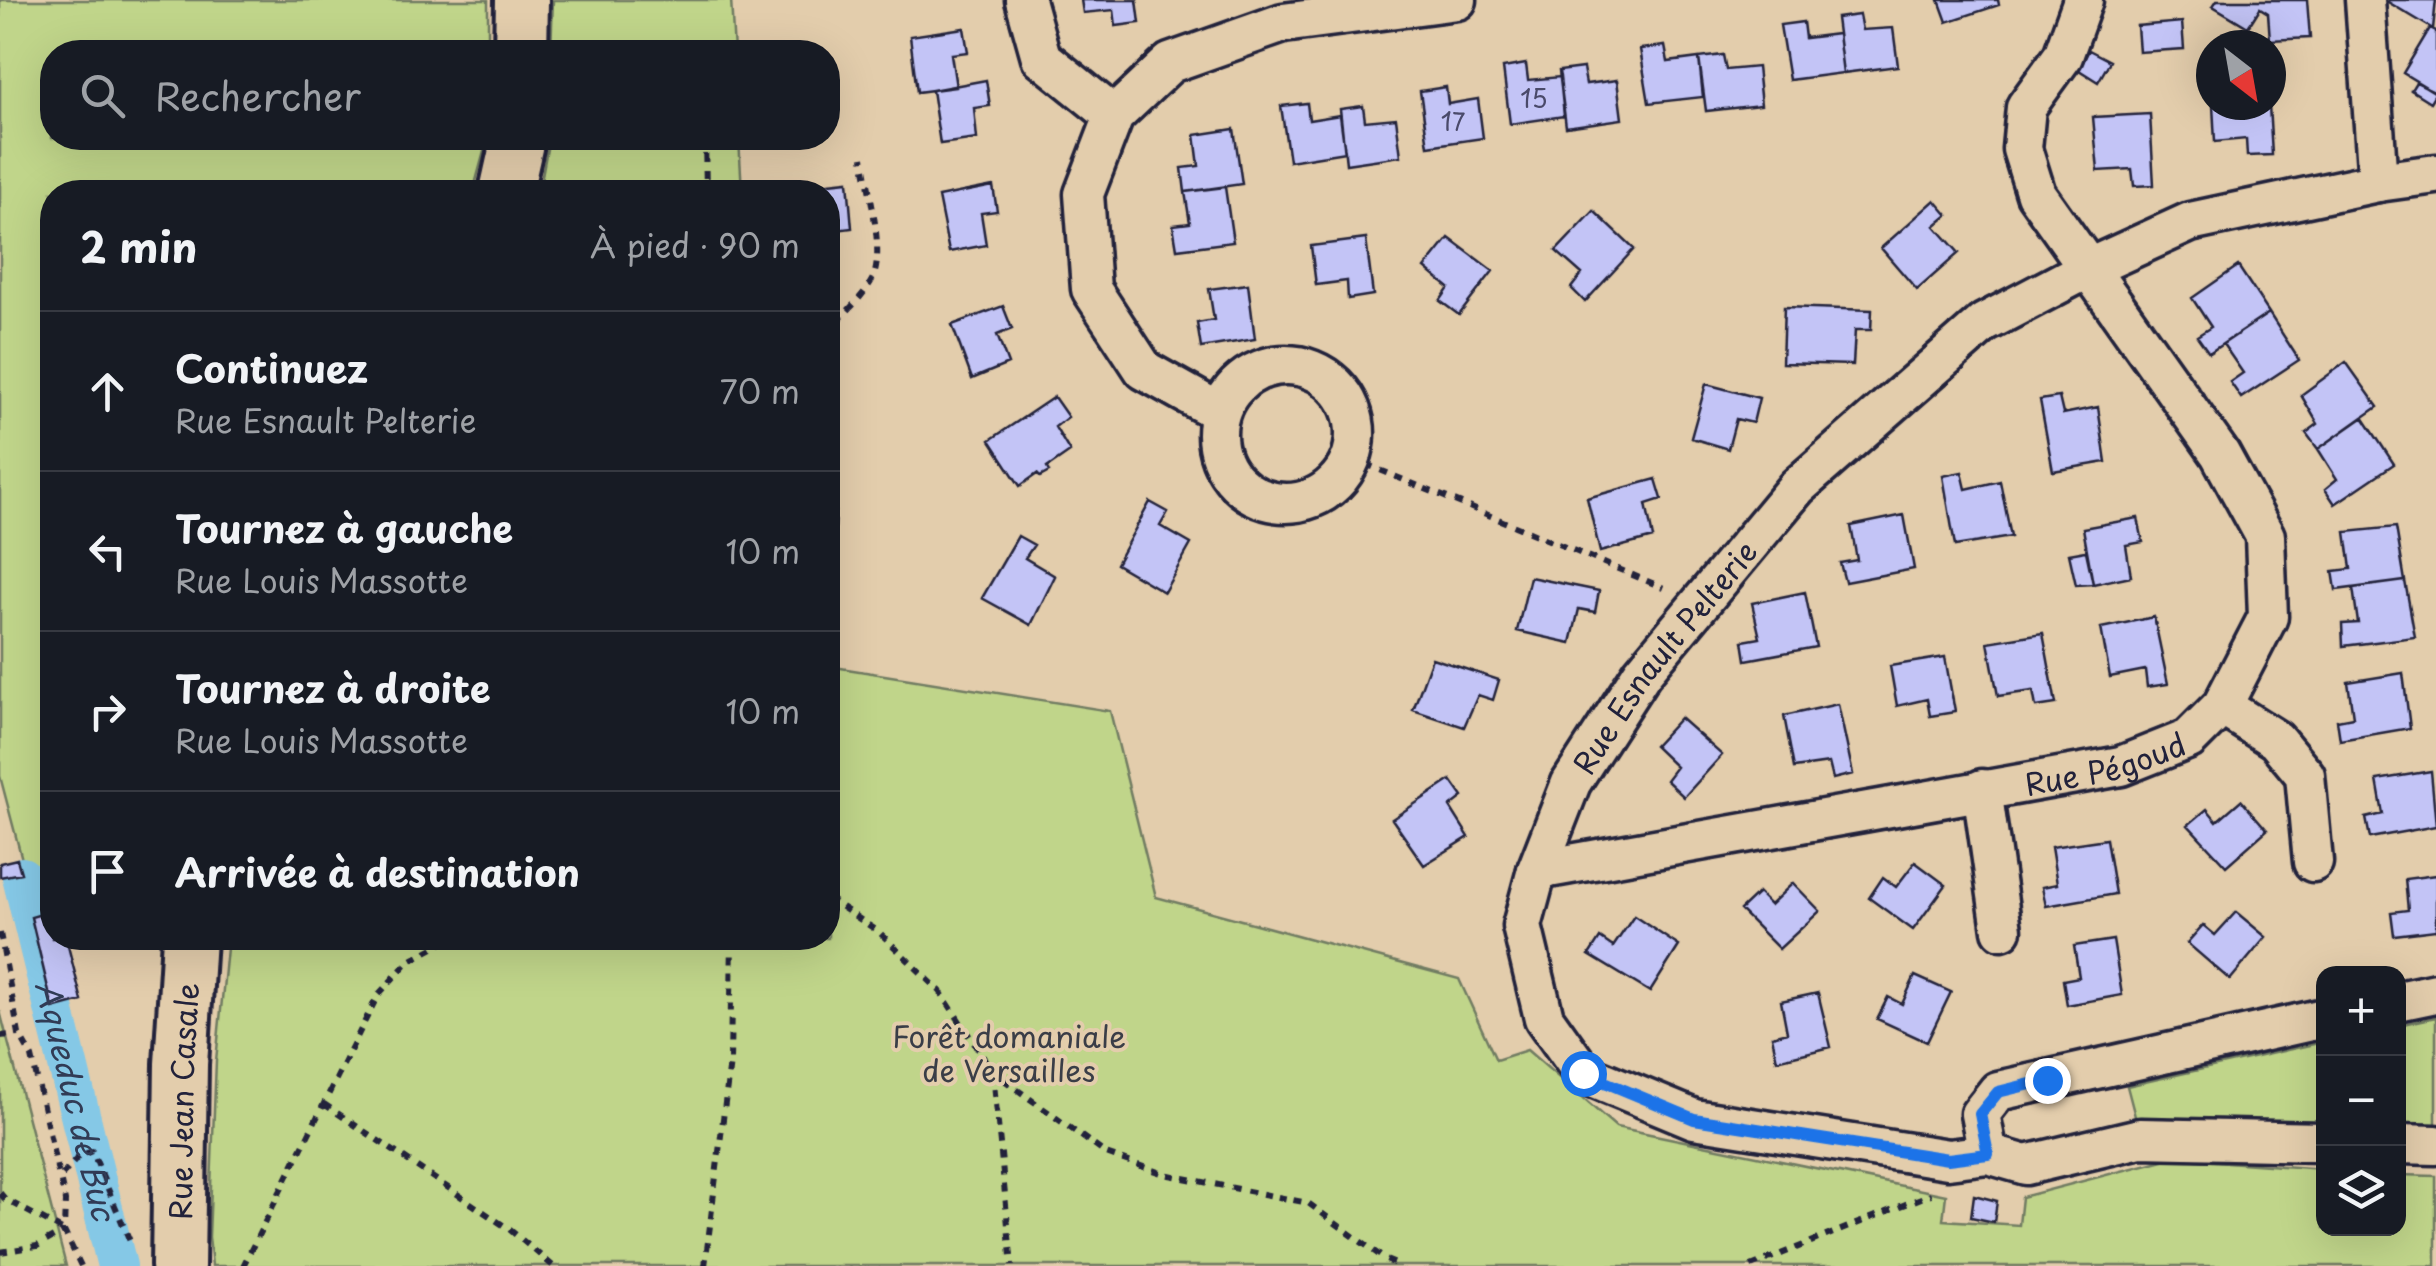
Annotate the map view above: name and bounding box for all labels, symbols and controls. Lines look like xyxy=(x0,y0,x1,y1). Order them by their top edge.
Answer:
north arrow xyxy=(2196,30,2286,120)
search box xyxy=(40,40,840,150)
text: Rechercher xyxy=(155,67,361,124)
icon: search xyxy=(75,68,130,123)
house number: 15 xyxy=(1520,79,1548,117)
house number: 17 xyxy=(1441,102,1465,140)
text: 2 min xyxy=(80,214,197,277)
text: À pied · 90 m xyxy=(590,221,800,269)
text: Continuez xyxy=(175,339,368,396)
icon: ahead xyxy=(80,364,135,419)
text: 70 m xyxy=(720,367,800,415)
text: Rue Esnault Pelterie xyxy=(175,396,477,444)
text: Tournez à gauche xyxy=(175,499,513,556)
icon: left xyxy=(80,524,135,579)
text: 10 m xyxy=(726,527,800,575)
street label: Rue Esnault Pelterie xyxy=(1561,530,1767,782)
text: Rue Louis Massotte xyxy=(175,556,468,604)
text: Tournez à droite xyxy=(175,659,491,716)
icon: right xyxy=(80,684,135,739)
text: 10 m xyxy=(726,687,800,735)
text: Rue Louis Massotte xyxy=(175,716,468,764)
street label: Rue Pégoud xyxy=(2021,720,2192,805)
text: Arrivée à destination xyxy=(175,843,580,900)
icon: arrive xyxy=(80,844,135,899)
map controls xyxy=(2316,966,2406,1236)
button: + xyxy=(2316,966,2406,1056)
water label: Aqueduc de Buc xyxy=(24,976,129,1227)
street label: Rue Jean Casale xyxy=(156,981,209,1220)
park label: Forêt domaniale de Versailles xyxy=(892,1013,1126,1092)
route start xyxy=(1561,1051,1607,1097)
button: − xyxy=(2316,1056,2406,1146)
route end xyxy=(2025,1058,2071,1104)
button: layers xyxy=(2316,1146,2406,1236)

